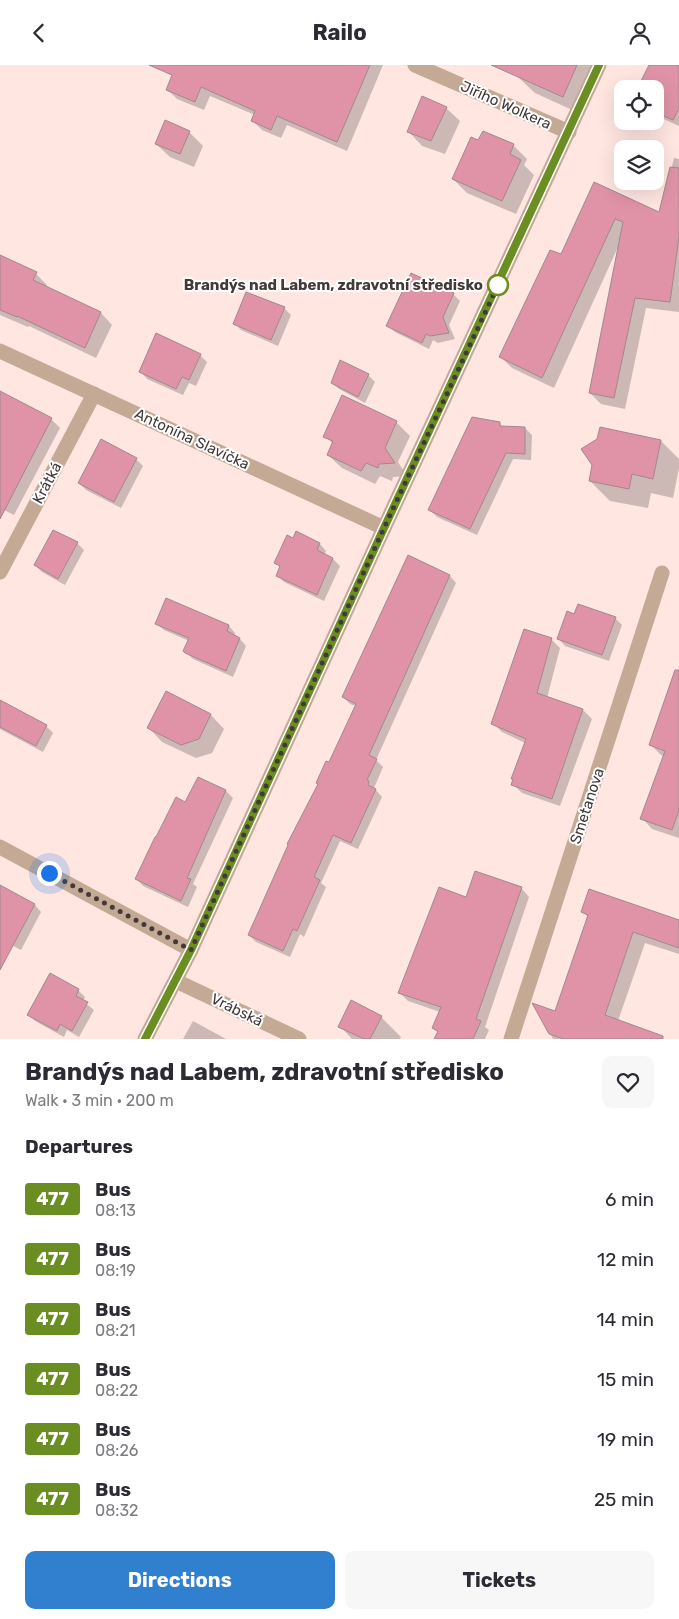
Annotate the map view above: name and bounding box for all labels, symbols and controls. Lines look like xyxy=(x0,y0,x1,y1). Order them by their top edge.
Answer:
icon: back xyxy=(25,19,53,47)
text: Railo xyxy=(312,19,367,46)
icon: person xyxy=(626,19,654,47)
street label: Jiřího Wolkera xyxy=(458,77,554,133)
map controls xyxy=(614,80,664,190)
button: locate xyxy=(614,80,664,130)
button: layers xyxy=(614,140,664,190)
marker: Brandýs nad Labem, zdravotní středisko xyxy=(487,274,509,296)
place label: Brandýs nad Labem, zdravotní středisko xyxy=(184,276,483,294)
street label: Antonína Slavíčka xyxy=(132,405,252,473)
street label: Krátká xyxy=(29,459,65,507)
street label: Smetanova xyxy=(566,766,608,846)
your location xyxy=(37,861,62,886)
street label: Vrábská xyxy=(208,990,266,1030)
button: heart xyxy=(602,1056,654,1108)
text: Brandýs nad Labem, zdravotní středisko xyxy=(25,1058,504,1086)
text: Walk · 3 min · 200 m xyxy=(25,1091,174,1110)
text: Departures xyxy=(25,1135,133,1158)
text: Bus xyxy=(95,1178,131,1201)
text: 477 xyxy=(36,1188,69,1210)
text: 6 min xyxy=(605,1188,654,1211)
text: 08:13 xyxy=(95,1201,136,1220)
text: Bus xyxy=(95,1238,131,1261)
text: 477 xyxy=(36,1248,69,1270)
text: 12 min xyxy=(597,1248,654,1271)
text: 08:19 xyxy=(95,1261,136,1280)
text: Bus xyxy=(95,1298,131,1321)
text: 477 xyxy=(36,1308,69,1330)
text: 14 min xyxy=(596,1308,654,1331)
text: 08:21 xyxy=(95,1321,136,1340)
text: Bus xyxy=(95,1358,131,1381)
text: 477 xyxy=(36,1368,69,1390)
text: 15 min xyxy=(597,1368,654,1391)
text: 08:22 xyxy=(95,1381,138,1400)
text: Bus xyxy=(95,1418,131,1441)
text: 477 xyxy=(36,1428,69,1450)
text: 19 min xyxy=(597,1428,654,1451)
text: 08:26 xyxy=(95,1441,138,1460)
text: Bus xyxy=(95,1478,131,1501)
text: 477 xyxy=(36,1488,69,1510)
text: 25 min xyxy=(594,1488,654,1511)
text: 08:32 xyxy=(95,1501,138,1520)
button: Directions xyxy=(25,1551,335,1609)
button: Tickets xyxy=(345,1551,654,1609)

